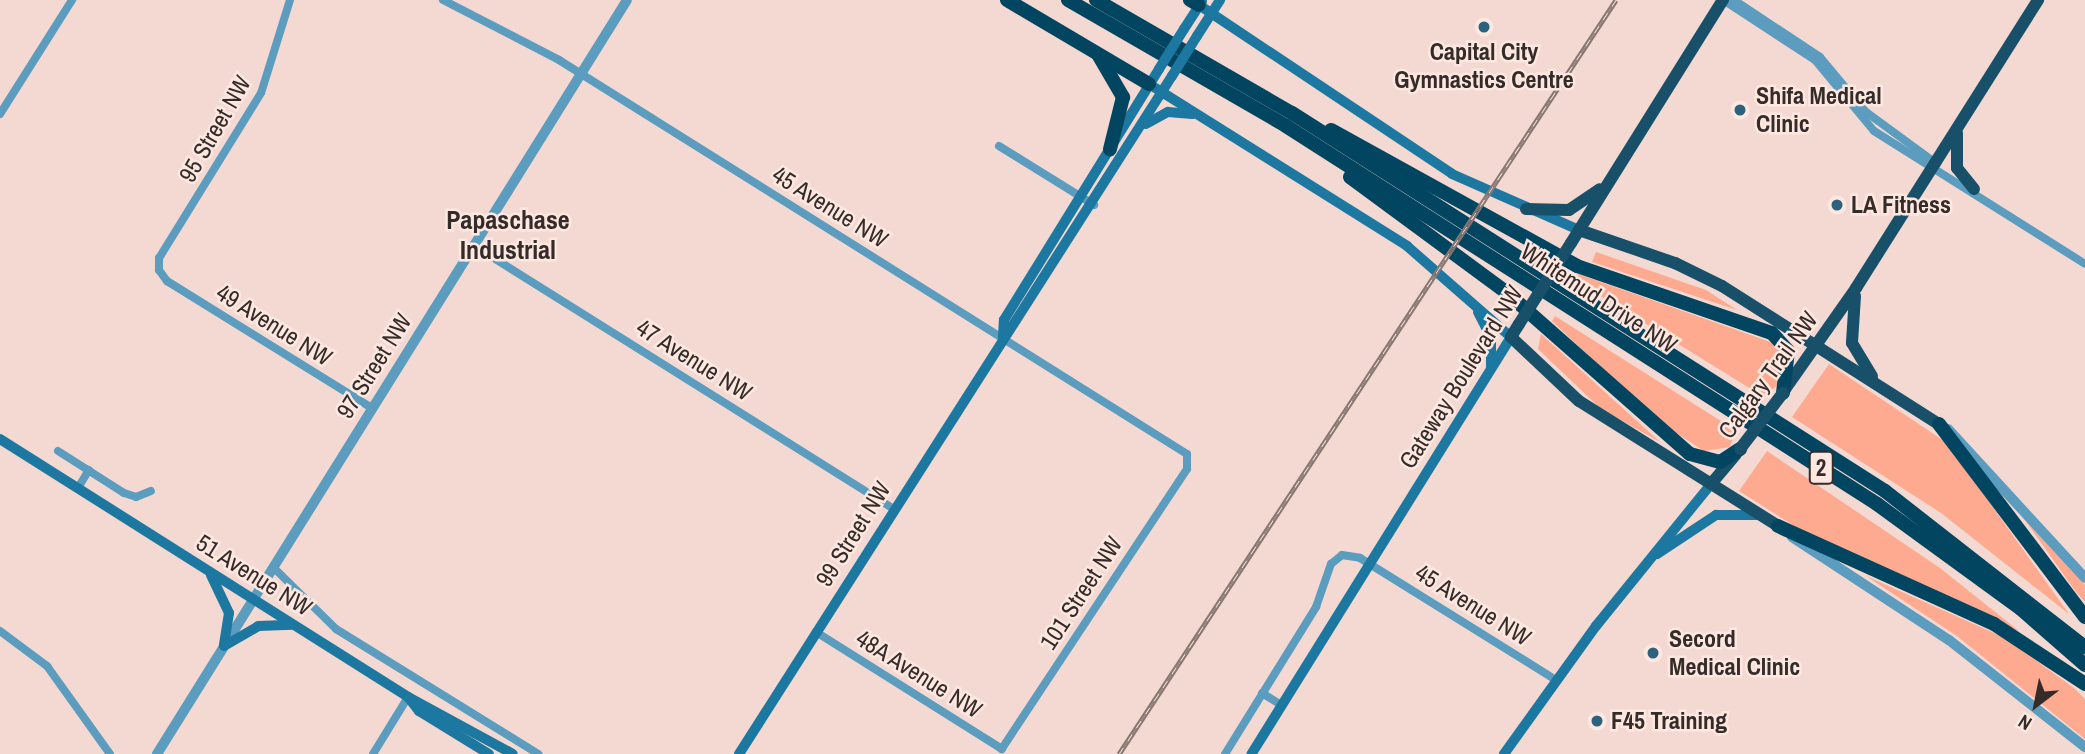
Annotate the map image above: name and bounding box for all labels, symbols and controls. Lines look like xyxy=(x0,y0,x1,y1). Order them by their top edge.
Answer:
marker: Capital City Gymnastics Centre xyxy=(1476,19,1492,35)
place label: Capital City Gymnastics Centre xyxy=(1394,38,1574,94)
street label: 95 Street NW xyxy=(173,71,257,187)
place label: Shifa Medical Clinic xyxy=(1756,82,1882,138)
marker: Shifa Medical Clinic xyxy=(1730,100,1750,120)
street label: 45 Avenue NW xyxy=(766,160,894,254)
place label: LA Fitness xyxy=(1851,191,1952,219)
marker: LA Fitness xyxy=(1829,197,1845,213)
district label: Papaschase Industrial xyxy=(446,204,570,266)
street label: Whitemud Drive NW xyxy=(1515,237,1683,359)
street label: 49 Avenue NW xyxy=(210,278,338,372)
street label: Gateway Boulevard NW xyxy=(1393,280,1529,474)
street label: Calgary Trail NW xyxy=(1712,306,1824,444)
street label: 97 Street NW xyxy=(330,308,418,424)
street label: 47 Avenue NW xyxy=(630,313,758,407)
road number: 2 xyxy=(1809,448,1833,488)
street label: 99 Street NW xyxy=(809,476,897,592)
street label: 51 Avenue NW xyxy=(190,528,318,622)
street label: 101 Street NW xyxy=(1034,531,1128,655)
street label: 45 Avenue NW xyxy=(1409,558,1537,652)
street label: 48A Avenue NW xyxy=(850,623,988,725)
place label: Secord Medical Clinic xyxy=(1669,625,1800,681)
marker: Secord Medical Clinic xyxy=(1643,643,1663,663)
north arrow xyxy=(2001,670,2071,740)
place label: F45 Training xyxy=(1611,707,1727,735)
text: N xyxy=(2013,709,2037,737)
marker: F45 Training xyxy=(1589,713,1605,729)

